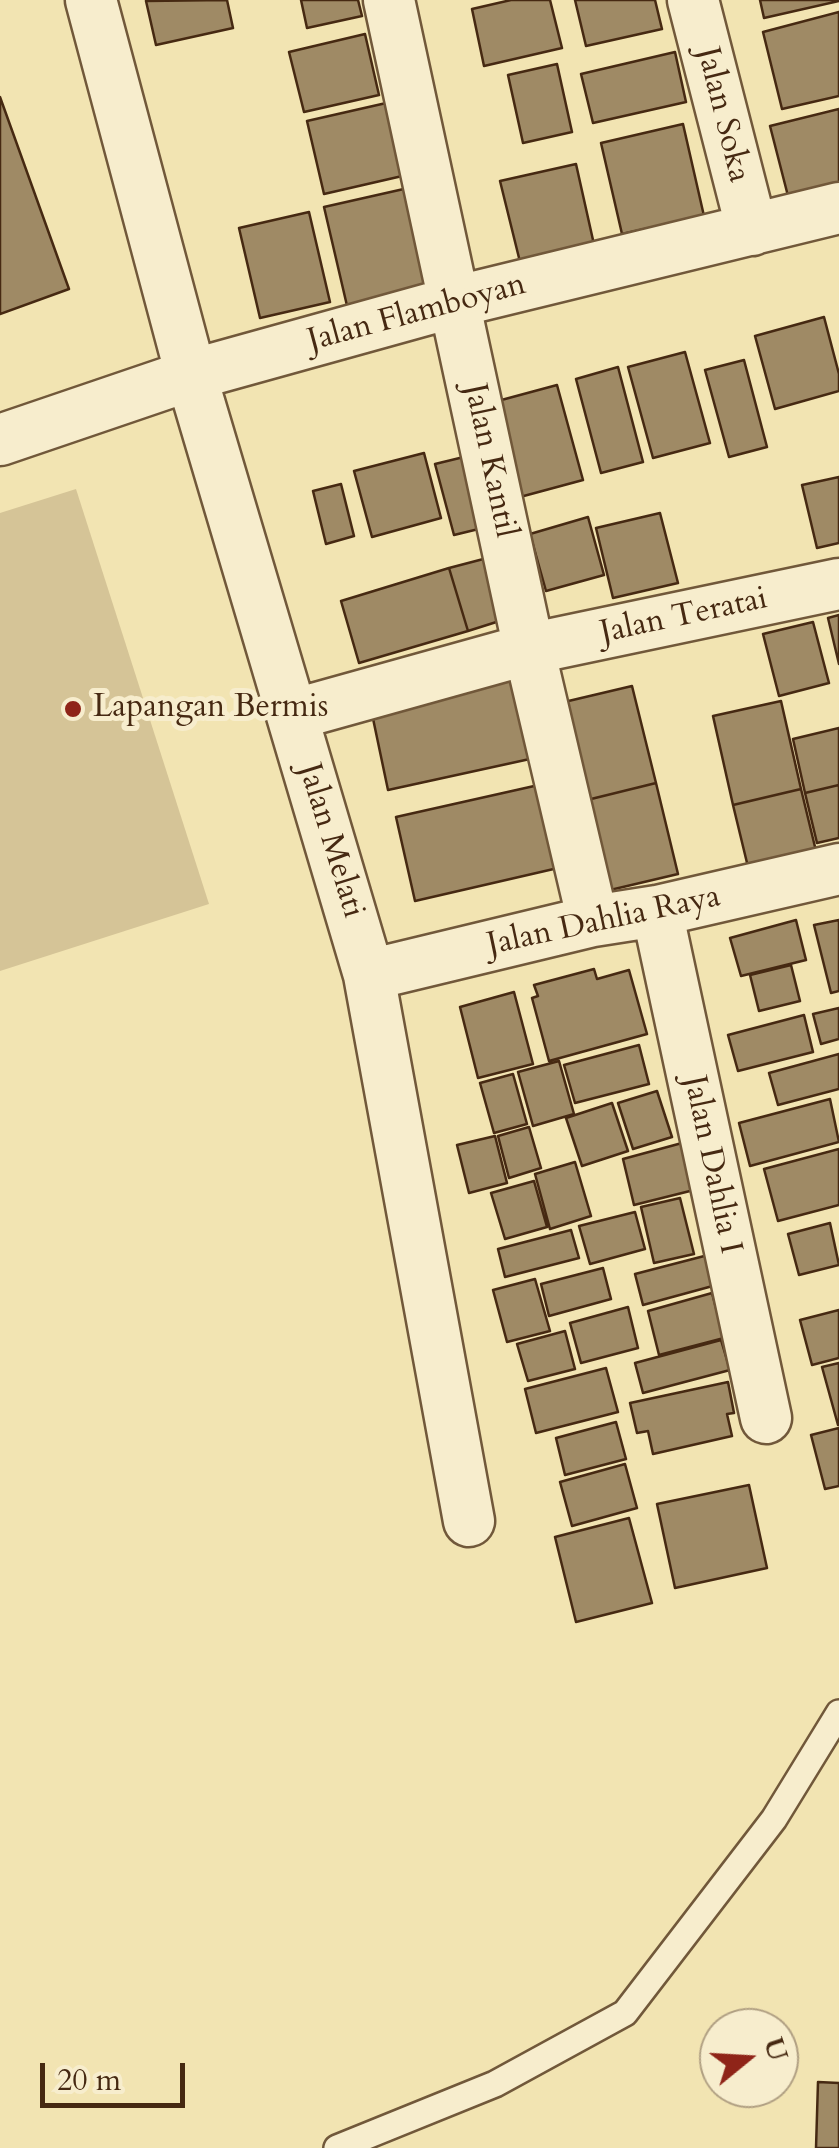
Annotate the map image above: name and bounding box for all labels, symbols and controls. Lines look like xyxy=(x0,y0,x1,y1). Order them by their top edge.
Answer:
street label: Jalan Soka xyxy=(687,44,757,186)
street label: Jalan Flamboyan xyxy=(304,266,530,362)
street label: Jalan Kantil xyxy=(454,380,524,542)
street label: Jalan Teratai xyxy=(597,581,771,653)
place label: Lapangan Bermis xyxy=(93,690,328,728)
marker: Lapangan Bermis xyxy=(62,698,84,720)
street label: Jalan Melati xyxy=(288,759,372,923)
street label: Jalan Dahlia Raya xyxy=(484,879,724,965)
street label: Jalan Dahlia I xyxy=(673,1072,749,1258)
north arrow xyxy=(699,2008,799,2108)
text: U xyxy=(754,2033,797,2066)
scale bar xyxy=(45,2043,190,2105)
text: 20 m xyxy=(57,2060,121,2101)

